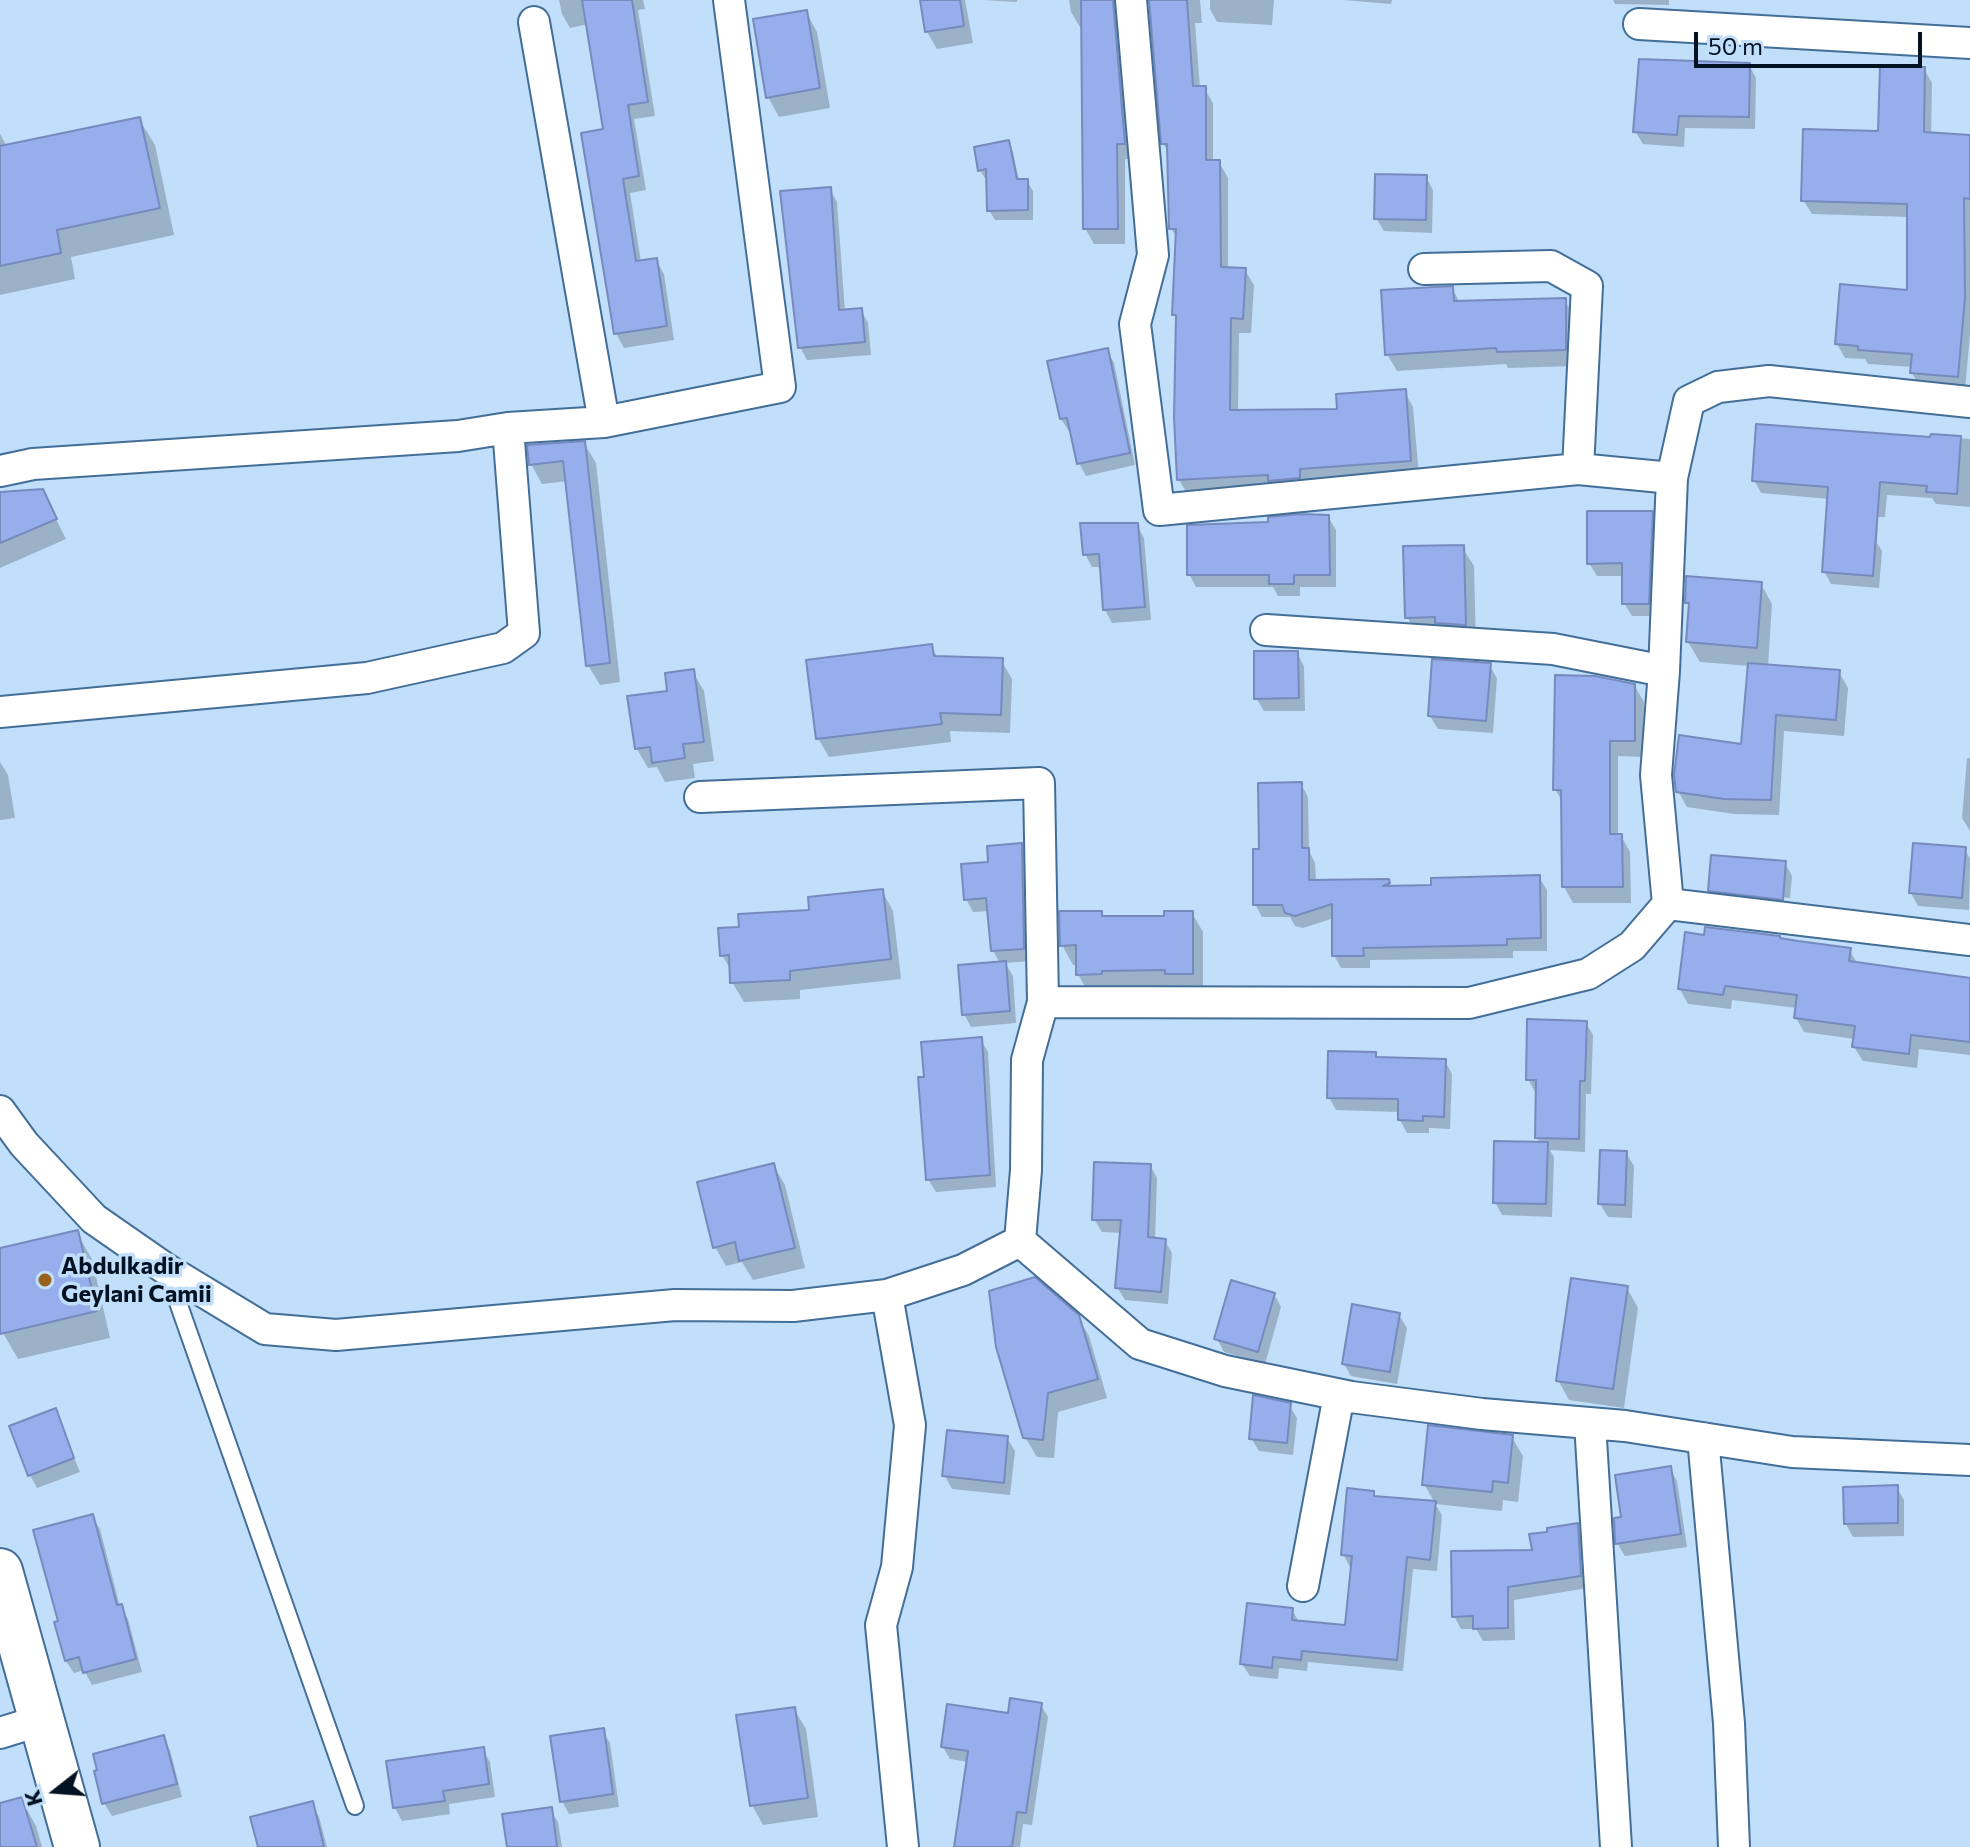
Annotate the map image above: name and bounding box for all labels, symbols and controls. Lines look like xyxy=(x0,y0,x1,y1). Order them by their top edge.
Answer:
scale bar xyxy=(1698,16,1926,66)
text: 50 m xyxy=(1708,31,1763,60)
place label: Abdulkadir Geylani Camii xyxy=(61,1252,212,1308)
marker: Abdulkadir Geylani Camii xyxy=(36,1271,54,1289)
north arrow xyxy=(16,1751,96,1831)
text: K xyxy=(17,1787,48,1809)

